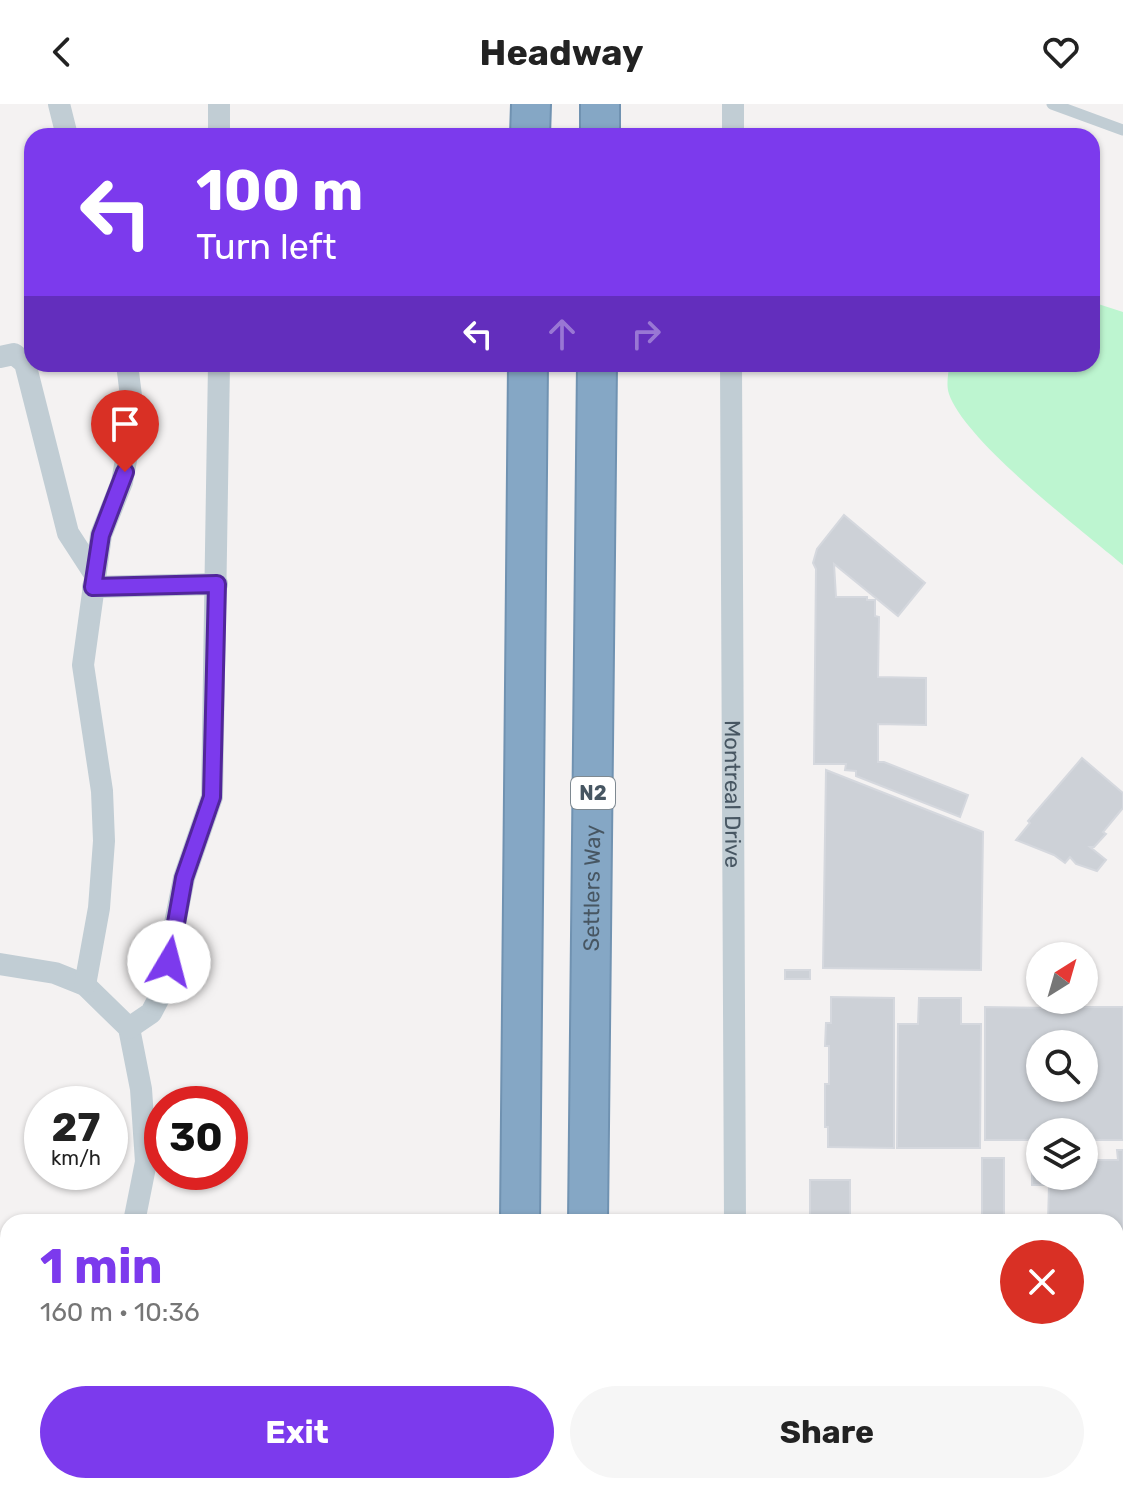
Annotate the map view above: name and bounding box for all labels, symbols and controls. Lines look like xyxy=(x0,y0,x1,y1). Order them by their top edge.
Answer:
icon: back xyxy=(40,30,84,74)
icon: heart xyxy=(1039,30,1083,74)
text: Headway xyxy=(480,31,643,74)
text: 100 m xyxy=(196,158,363,224)
icon: left xyxy=(64,160,168,264)
text: Turn left xyxy=(196,225,337,268)
icon: left xyxy=(456,312,500,356)
icon: ahead xyxy=(540,312,584,356)
icon: right xyxy=(624,312,668,356)
pin xyxy=(91,390,159,472)
icon: arrive xyxy=(103,402,147,446)
street label: Montreal Drive xyxy=(719,720,746,868)
road number: N2 xyxy=(571,777,615,809)
street label: Settlers Way xyxy=(578,825,606,952)
position arrow xyxy=(127,920,211,1004)
north arrow xyxy=(1026,942,1098,1014)
map controls xyxy=(1026,942,1098,1190)
button: search xyxy=(1026,1030,1098,1102)
speed limit sign: 30 xyxy=(144,1086,248,1190)
text: 27 xyxy=(52,1104,100,1151)
button: layers xyxy=(1026,1118,1098,1190)
text: km/h xyxy=(51,1146,101,1170)
text: 1 min xyxy=(40,1238,163,1295)
button: close xyxy=(1000,1240,1084,1324)
text: 160 m · 10:36 xyxy=(40,1297,200,1328)
button: Exit xyxy=(40,1386,554,1478)
button: Share xyxy=(570,1386,1084,1478)

